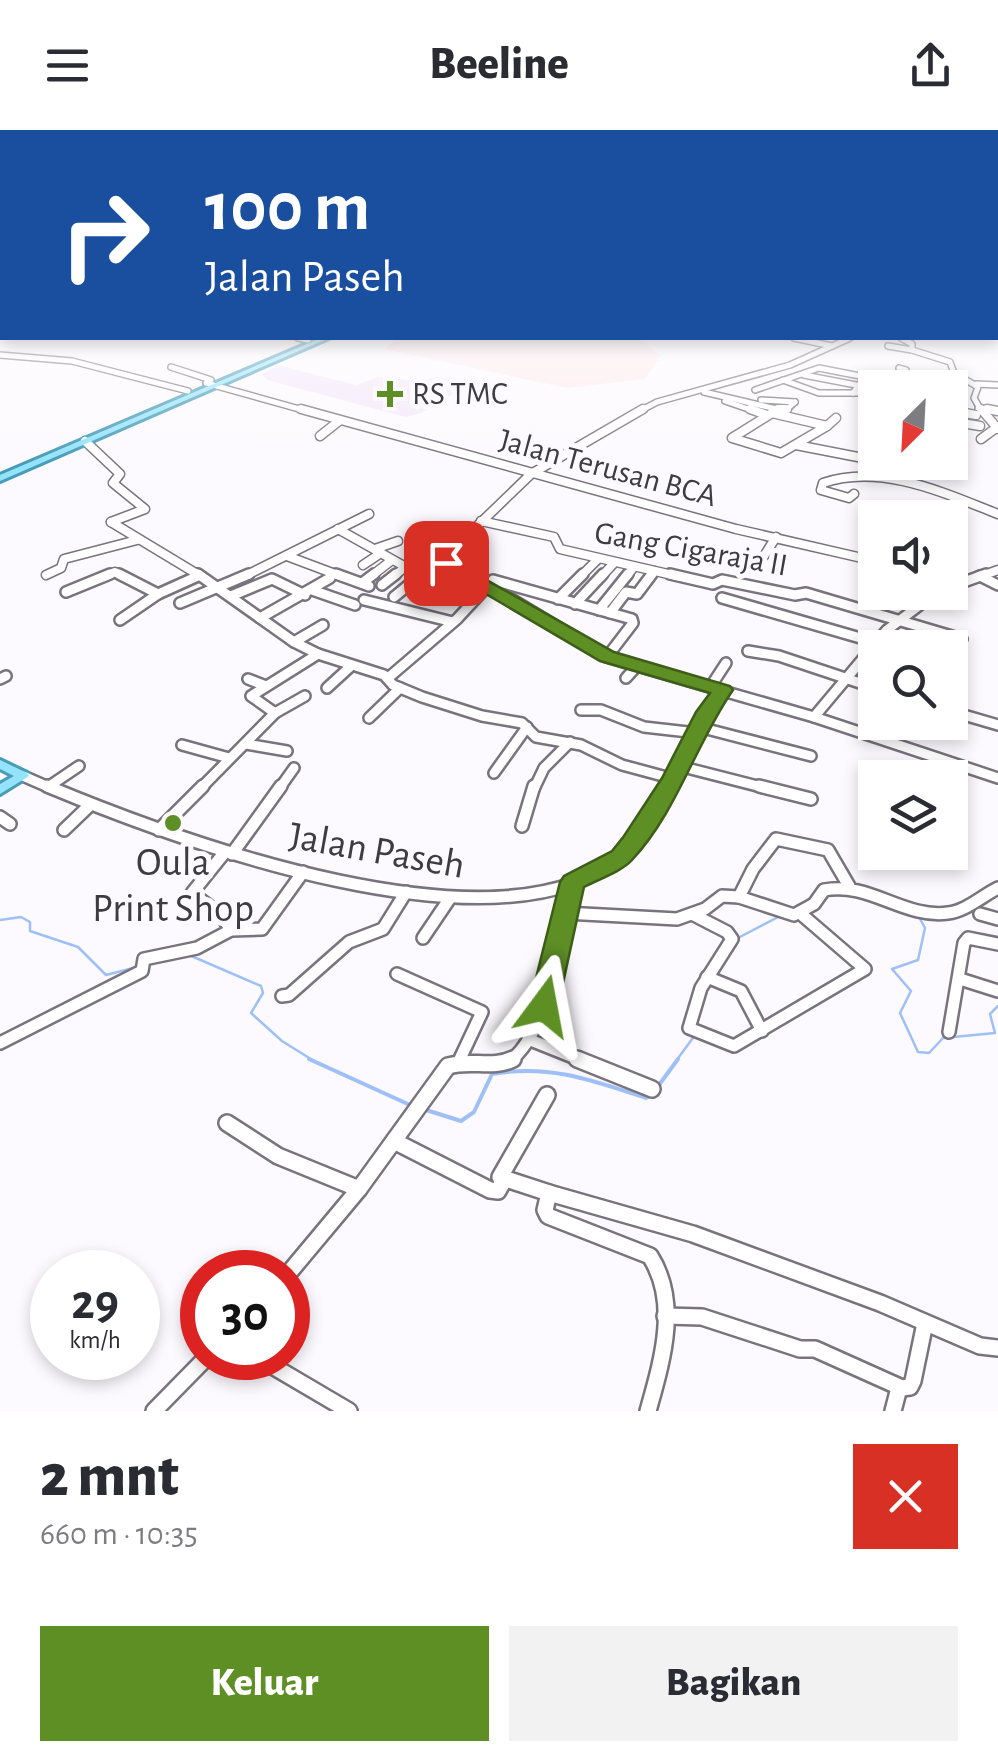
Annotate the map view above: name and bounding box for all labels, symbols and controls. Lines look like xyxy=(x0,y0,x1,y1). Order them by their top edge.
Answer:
icon: menu xyxy=(40,38,95,93)
icon: share xyxy=(903,38,958,93)
text: Beeline xyxy=(429,42,569,87)
icon: right xyxy=(40,170,170,300)
text: 100 m xyxy=(205,173,370,243)
text: Jalan Paseh xyxy=(205,255,405,300)
north arrow xyxy=(858,370,968,480)
map controls xyxy=(858,370,968,870)
place label: RS TMC xyxy=(412,378,508,410)
marker: RS TMC xyxy=(377,381,403,407)
street label: Jalan Terusan BCA xyxy=(496,424,720,512)
button: sound xyxy=(858,500,968,610)
street label: Gang Cigaraja II xyxy=(592,516,790,582)
pin xyxy=(404,521,489,606)
icon: arrive xyxy=(419,536,474,591)
button: search xyxy=(858,630,968,740)
button: layers xyxy=(858,760,968,870)
marker: Oula Print Shop xyxy=(162,812,184,834)
street label: Jalan Paseh xyxy=(286,816,468,886)
place label: Oula Print Shop xyxy=(92,843,254,929)
position arrow xyxy=(492,954,596,1058)
speed limit sign: 30 xyxy=(180,1250,310,1380)
text: 29 xyxy=(71,1278,119,1328)
text: km/h xyxy=(69,1328,121,1353)
button: close xyxy=(853,1444,958,1549)
text: 2 mnt xyxy=(40,1447,179,1507)
text: 660 m · 10:35 xyxy=(40,1518,198,1550)
button: Keluar xyxy=(40,1626,489,1741)
button: Bagikan xyxy=(509,1626,958,1741)

